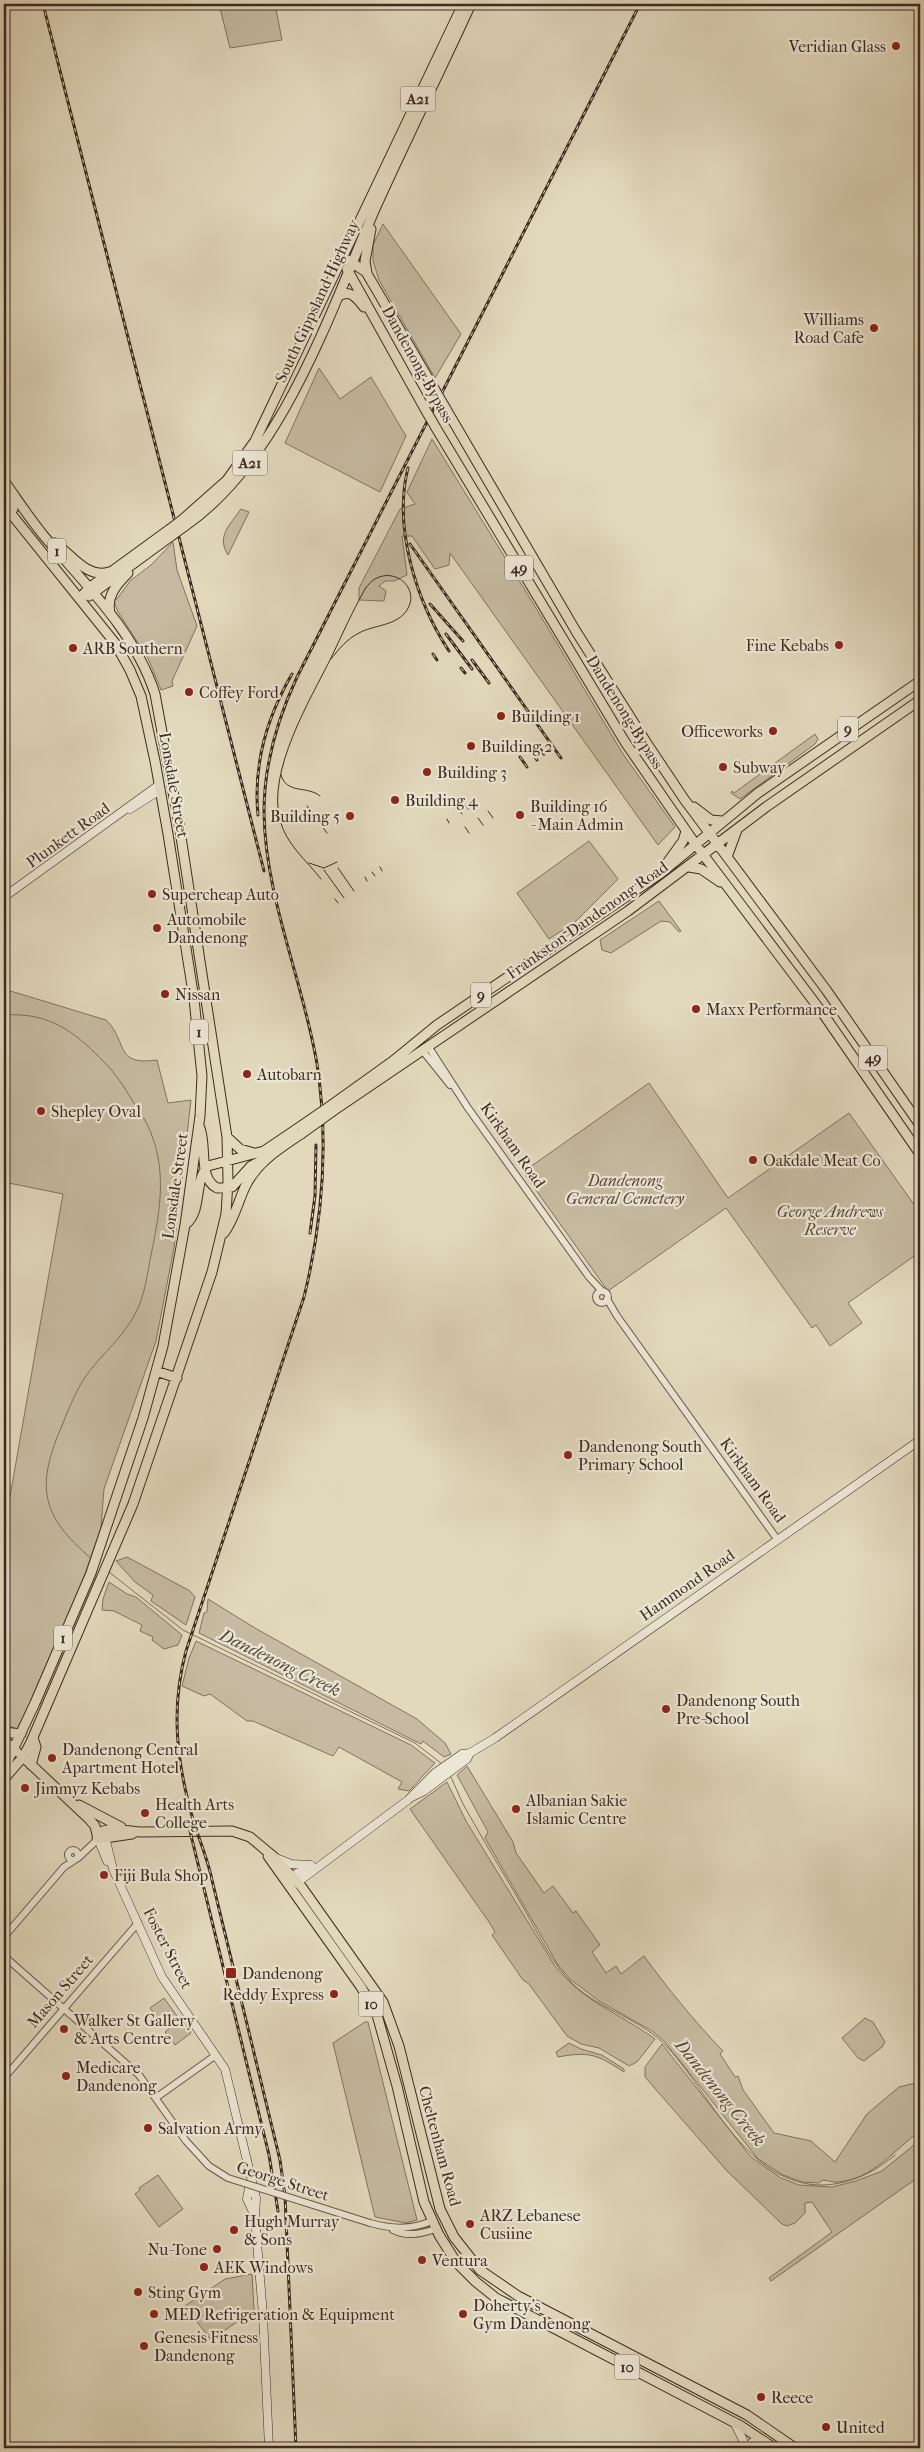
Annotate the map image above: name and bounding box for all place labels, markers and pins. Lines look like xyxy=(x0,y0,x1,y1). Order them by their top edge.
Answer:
place label: Veridian Glass xyxy=(788,37,886,56)
marker: Veridian Glass xyxy=(890,40,902,52)
place label: Williams Road Cafe xyxy=(794,310,864,347)
marker: Williams Road Cafe xyxy=(868,322,880,334)
place label: Fine Kebabs xyxy=(746,636,829,655)
place label: ARB Southern xyxy=(82,639,183,658)
marker: Fine Kebabs xyxy=(833,639,845,651)
marker: ARB Southern xyxy=(67,642,79,654)
place label: Coffey Ford xyxy=(199,683,279,702)
marker: Coffey Ford xyxy=(183,686,195,698)
place label: Building 1 xyxy=(511,707,580,726)
marker: Building 1 xyxy=(495,710,507,722)
place label: Officeworks xyxy=(681,722,763,741)
marker: Officeworks xyxy=(767,725,779,737)
place label: Building 2 xyxy=(481,737,552,756)
marker: Building 2 xyxy=(465,740,477,752)
place label: Subway xyxy=(733,758,786,777)
marker: Subway xyxy=(717,761,729,773)
place label: Building 3 xyxy=(437,763,507,782)
marker: Building 3 xyxy=(421,766,433,778)
place label: Building 4 xyxy=(405,791,478,810)
marker: Building 4 xyxy=(389,794,401,806)
place label: Building 16 - Main Admin xyxy=(530,797,624,834)
place label: Building 5 xyxy=(270,807,340,826)
marker: Building 16 - Main Admin xyxy=(514,809,526,821)
marker: Building 5 xyxy=(344,810,356,822)
place label: Supercheap Auto xyxy=(162,885,279,904)
marker: Supercheap Auto xyxy=(146,888,158,900)
place label: Automobile Dandenong xyxy=(166,910,248,947)
marker: Automobile Dandenong xyxy=(151,922,163,934)
place label: Nissan xyxy=(175,985,221,1004)
marker: Nissan xyxy=(159,988,171,1000)
place label: Maxx Performance xyxy=(706,1000,837,1019)
marker: Maxx Performance xyxy=(690,1003,702,1015)
place label: Autobarn xyxy=(256,1065,323,1084)
marker: Autobarn xyxy=(241,1068,253,1080)
place label: Shepley Oval xyxy=(51,1102,141,1121)
marker: Shepley Oval xyxy=(35,1105,47,1117)
place label: Oakdale Meat Co xyxy=(763,1151,881,1170)
marker: Oakdale Meat Co xyxy=(747,1154,759,1166)
place label: Dandenong South Primary School xyxy=(578,1437,702,1474)
marker: Dandenong South Primary School xyxy=(562,1449,574,1461)
place label: Dandenong South Pre-School xyxy=(676,1691,800,1728)
marker: Dandenong South Pre-School xyxy=(660,1703,672,1715)
place label: Dandenong Central Apartment Hotel xyxy=(61,1740,199,1777)
marker: Dandenong Central Apartment Hotel xyxy=(46,1752,58,1764)
place label: Jimmyz Kebabs xyxy=(33,1779,140,1798)
marker: Jimmyz Kebabs xyxy=(19,1782,31,1794)
place label: Albanian Sakie Islamic Centre xyxy=(525,1791,627,1828)
place label: Health Arts College xyxy=(155,1795,234,1832)
marker: Albanian Sakie Islamic Centre xyxy=(510,1803,522,1815)
marker: Health Arts College xyxy=(139,1807,151,1819)
place label: Fiji Bula Shop xyxy=(114,1866,209,1885)
marker: Fiji Bula Shop xyxy=(98,1869,110,1881)
place label: Dandenong xyxy=(242,1964,323,1983)
marker: Dandenong xyxy=(224,1966,238,1980)
place label: Reddy Express xyxy=(222,1985,324,2004)
marker: Reddy Express xyxy=(328,1988,340,2000)
place label: Walker St Gallery & Arts Centre xyxy=(73,2011,195,2048)
marker: Walker St Gallery & Arts Centre xyxy=(58,2023,70,2035)
place label: Medicare Dandenong xyxy=(76,2058,157,2095)
marker: Medicare Dandenong xyxy=(60,2070,72,2082)
place label: Salvation Army xyxy=(158,2119,263,2138)
marker: Salvation Army xyxy=(142,2122,154,2134)
place label: ARZ Lebanese Cusiine xyxy=(479,2206,581,2243)
place label: Hugh Murray & Sons xyxy=(244,2212,340,2249)
marker: ARZ Lebanese Cusiine xyxy=(464,2218,476,2230)
marker: Hugh Murray & Sons xyxy=(228,2224,240,2236)
place label: Nu-Tone xyxy=(148,2240,207,2259)
marker: Nu-Tone xyxy=(211,2243,223,2255)
place label: Ventura xyxy=(431,2251,488,2270)
marker: Ventura xyxy=(416,2254,428,2266)
place label: AEK Windows xyxy=(213,2258,313,2277)
marker: AEK Windows xyxy=(198,2261,210,2273)
place label: Sting Gym xyxy=(148,2283,222,2302)
marker: Sting Gym xyxy=(132,2286,144,2298)
place label: Doherty's Gym Dandenong xyxy=(473,2296,590,2333)
place label: MED Refrigeration & Equipment xyxy=(164,2305,395,2324)
marker: MED Refrigeration & Equipment xyxy=(148,2308,160,2320)
marker: Doherty's Gym Dandenong xyxy=(457,2308,469,2320)
place label: Genesis Fitness Dandenong xyxy=(154,2328,258,2365)
marker: Genesis Fitness Dandenong xyxy=(138,2340,150,2352)
place label: Reece xyxy=(771,2388,813,2407)
marker: Reece xyxy=(755,2391,767,2403)
place label: United xyxy=(836,2418,885,2437)
marker: United xyxy=(820,2421,832,2433)

